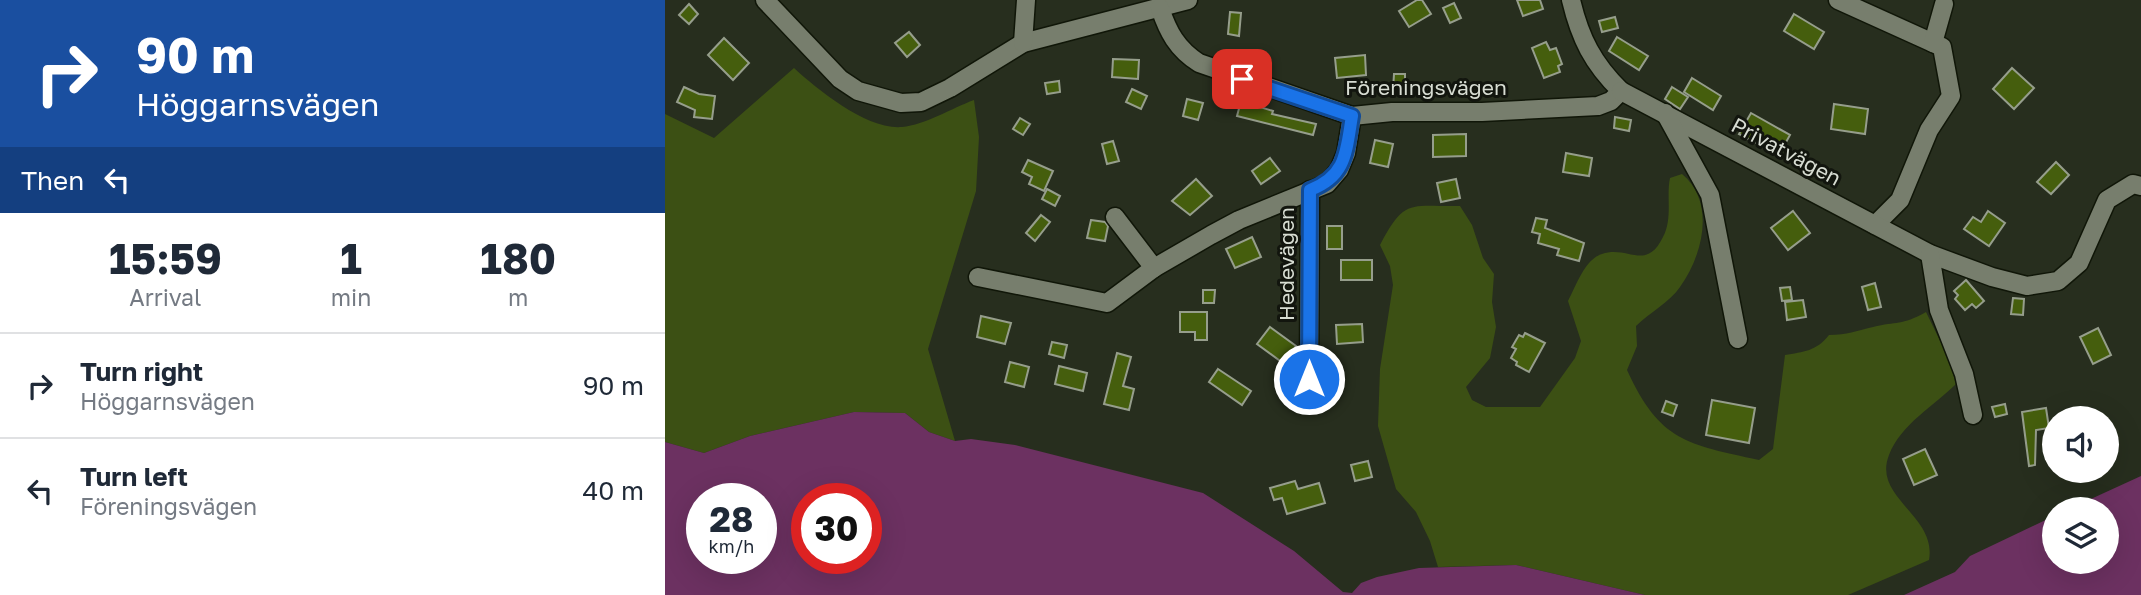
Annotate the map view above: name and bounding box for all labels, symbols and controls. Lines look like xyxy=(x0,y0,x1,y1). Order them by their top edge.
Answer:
text: 90 m xyxy=(136,25,254,84)
icon: right xyxy=(21,28,112,119)
pin xyxy=(1212,49,1272,109)
icon: arrive xyxy=(1223,60,1261,98)
street label: Föreningsvägen xyxy=(1345,74,1507,100)
text: Höggarnsvägen xyxy=(136,85,379,123)
street label: Privatvägen xyxy=(1727,111,1846,191)
icon: left xyxy=(98,161,136,199)
text: Then xyxy=(21,165,84,196)
street label: Hedevägen xyxy=(1273,207,1299,321)
text: 15:59 xyxy=(109,233,222,283)
text: 1 xyxy=(340,233,362,283)
text: 180 xyxy=(480,233,556,283)
text: Arrival xyxy=(129,283,201,311)
text: min xyxy=(331,283,371,311)
text: m xyxy=(508,283,528,311)
position arrow xyxy=(1272,342,1346,416)
text: Turn right xyxy=(80,356,203,387)
icon: right xyxy=(21,367,59,405)
text: 90 m xyxy=(583,370,644,401)
text: Höggarnsvägen xyxy=(80,387,255,415)
map controls xyxy=(2042,406,2119,574)
button: sound xyxy=(2042,406,2119,483)
text: Turn left xyxy=(80,461,188,492)
icon: left xyxy=(21,472,59,510)
text: 40 m xyxy=(583,475,644,506)
speed limit sign: 30 xyxy=(791,483,882,574)
text: Föreningsvägen xyxy=(80,492,257,520)
button: layers xyxy=(2042,497,2119,574)
text: 28 xyxy=(710,498,753,540)
text: km/h xyxy=(709,535,754,557)

